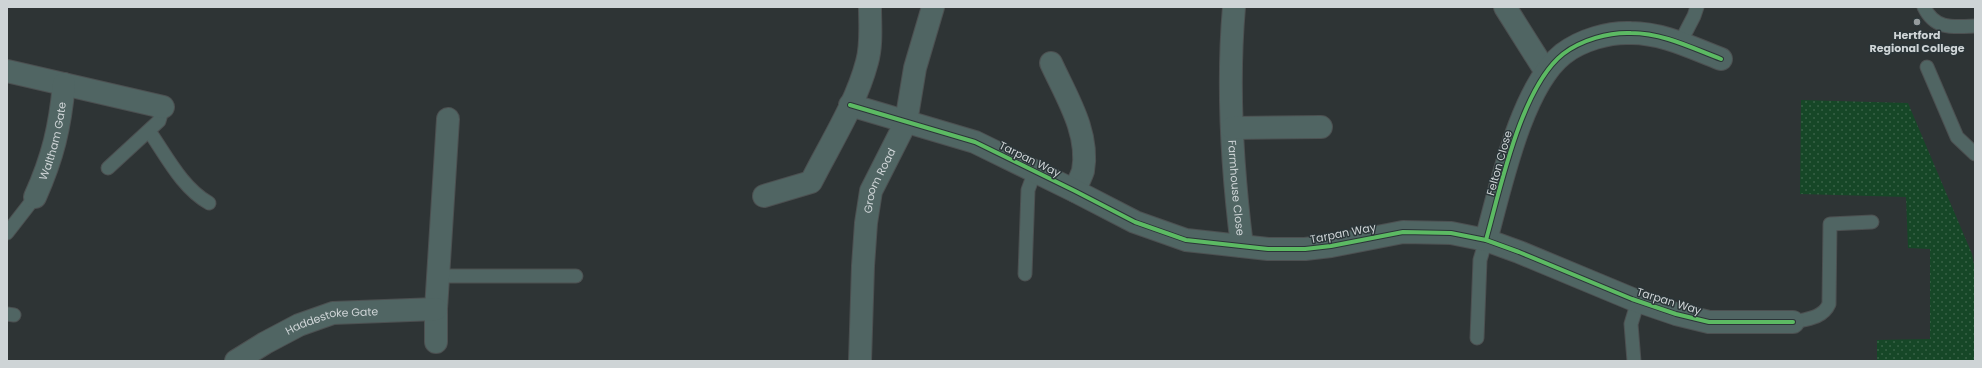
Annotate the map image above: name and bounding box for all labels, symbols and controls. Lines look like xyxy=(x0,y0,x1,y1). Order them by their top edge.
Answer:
marker: Hertford Regional College xyxy=(1912,17,1922,27)
place label: Hertford Regional College xyxy=(1869,27,1965,56)
street label: Waltham Gate xyxy=(35,101,70,183)
street label: Felton Close xyxy=(1482,128,1516,197)
street label: Tarpan Way xyxy=(997,137,1064,181)
street label: Farmhouse Close xyxy=(1224,139,1249,237)
street label: Groom Road xyxy=(860,145,900,214)
street label: Tarpan Way xyxy=(1309,219,1378,247)
street label: Tarpan Way xyxy=(1635,284,1704,319)
street label: Haddestoke Gate xyxy=(282,303,379,339)

